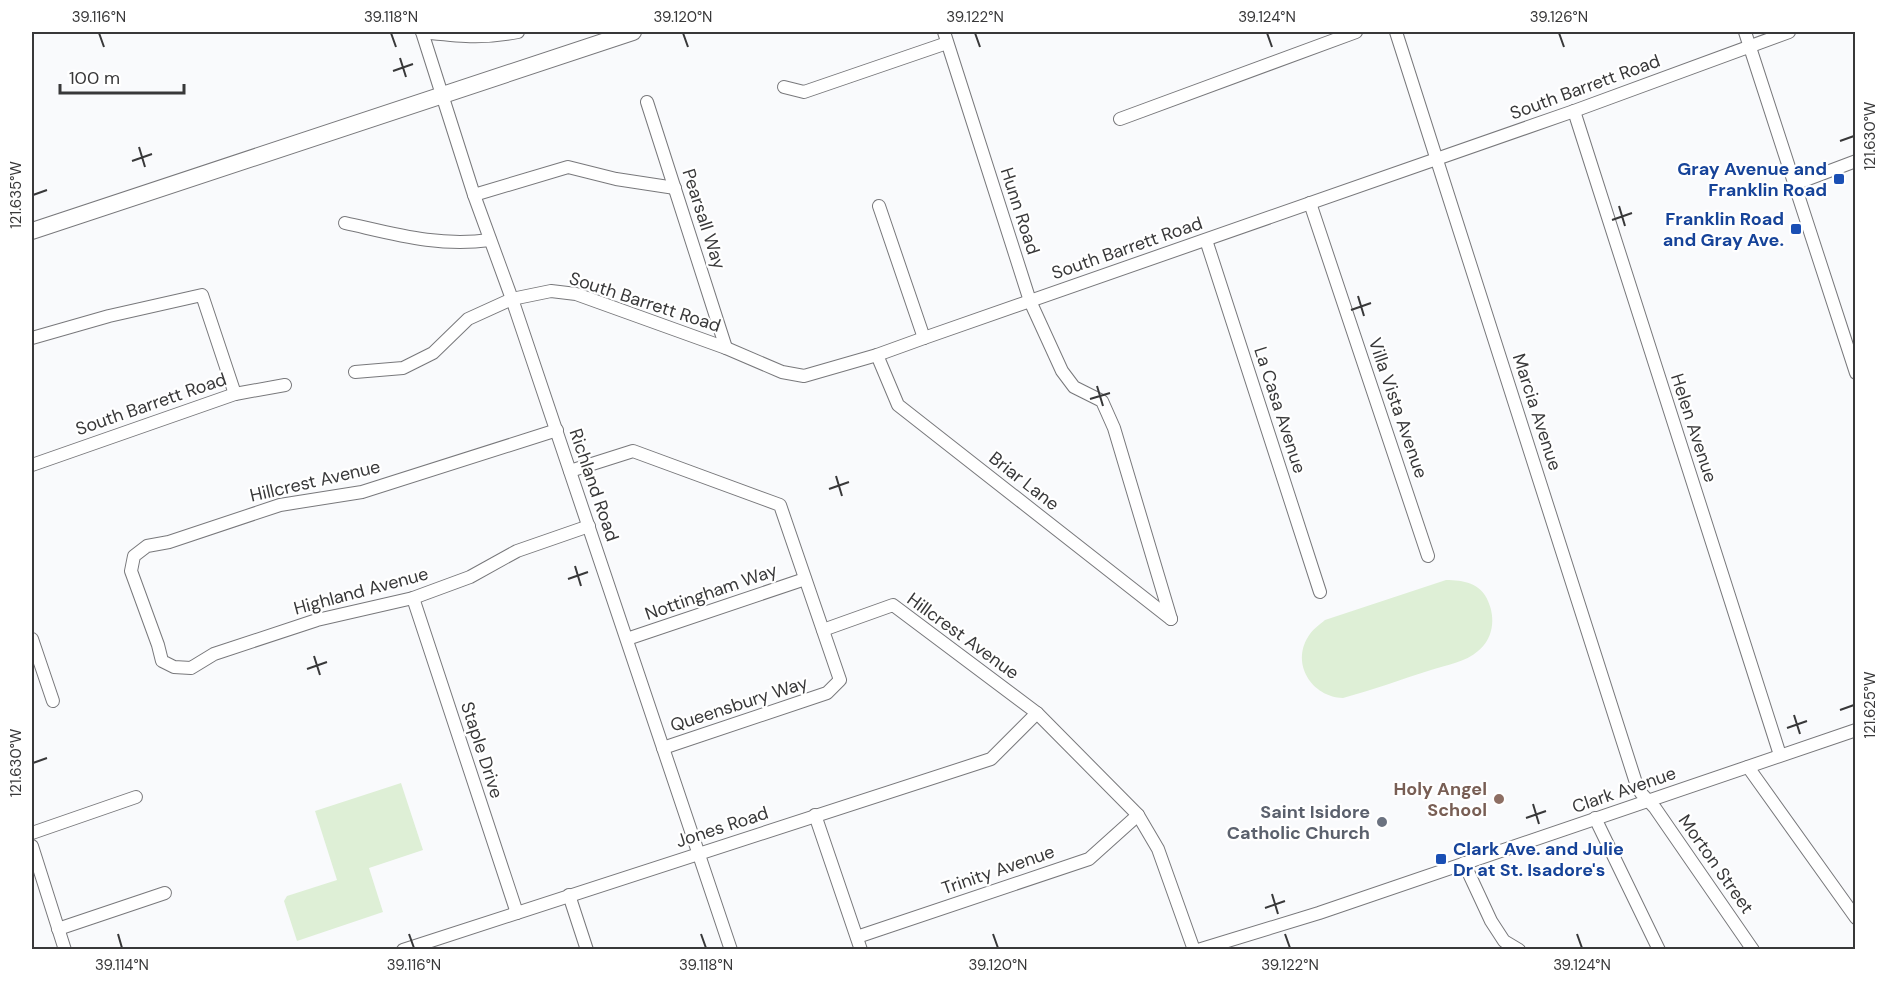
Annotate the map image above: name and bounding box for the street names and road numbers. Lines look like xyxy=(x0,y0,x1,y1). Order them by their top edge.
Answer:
street label: South Barrett Road xyxy=(1507,49,1663,125)
street label: Hunn Road xyxy=(995,165,1045,257)
street label: Pearsall Way xyxy=(676,166,732,272)
street label: South Barrett Road xyxy=(1048,211,1206,285)
street label: South Barrett Road xyxy=(566,266,724,338)
street label: Villa Vista Avenue xyxy=(1363,335,1433,481)
street label: La Casa Avenue xyxy=(1248,344,1312,476)
street label: Marcia Avenue xyxy=(1507,350,1567,474)
street label: South Barrett Road xyxy=(72,367,230,441)
street label: Helen Avenue xyxy=(1665,371,1723,485)
street label: Richland Road xyxy=(563,425,625,545)
street label: Briar Lane xyxy=(984,446,1064,516)
street label: Hillcrest Avenue xyxy=(247,454,383,508)
street label: Nottingham Way xyxy=(642,558,780,626)
street label: Highland Avenue xyxy=(291,562,431,620)
street label: Hillcrest Avenue xyxy=(902,587,1024,685)
street label: Queensbury Way xyxy=(667,670,811,738)
street label: Staple Drive xyxy=(455,699,509,801)
street label: Clark Avenue xyxy=(1569,761,1679,819)
street label: Jones Road xyxy=(673,801,771,853)
street label: Morton Street xyxy=(1673,810,1759,918)
street label: Trinity Avenue xyxy=(938,839,1058,901)

